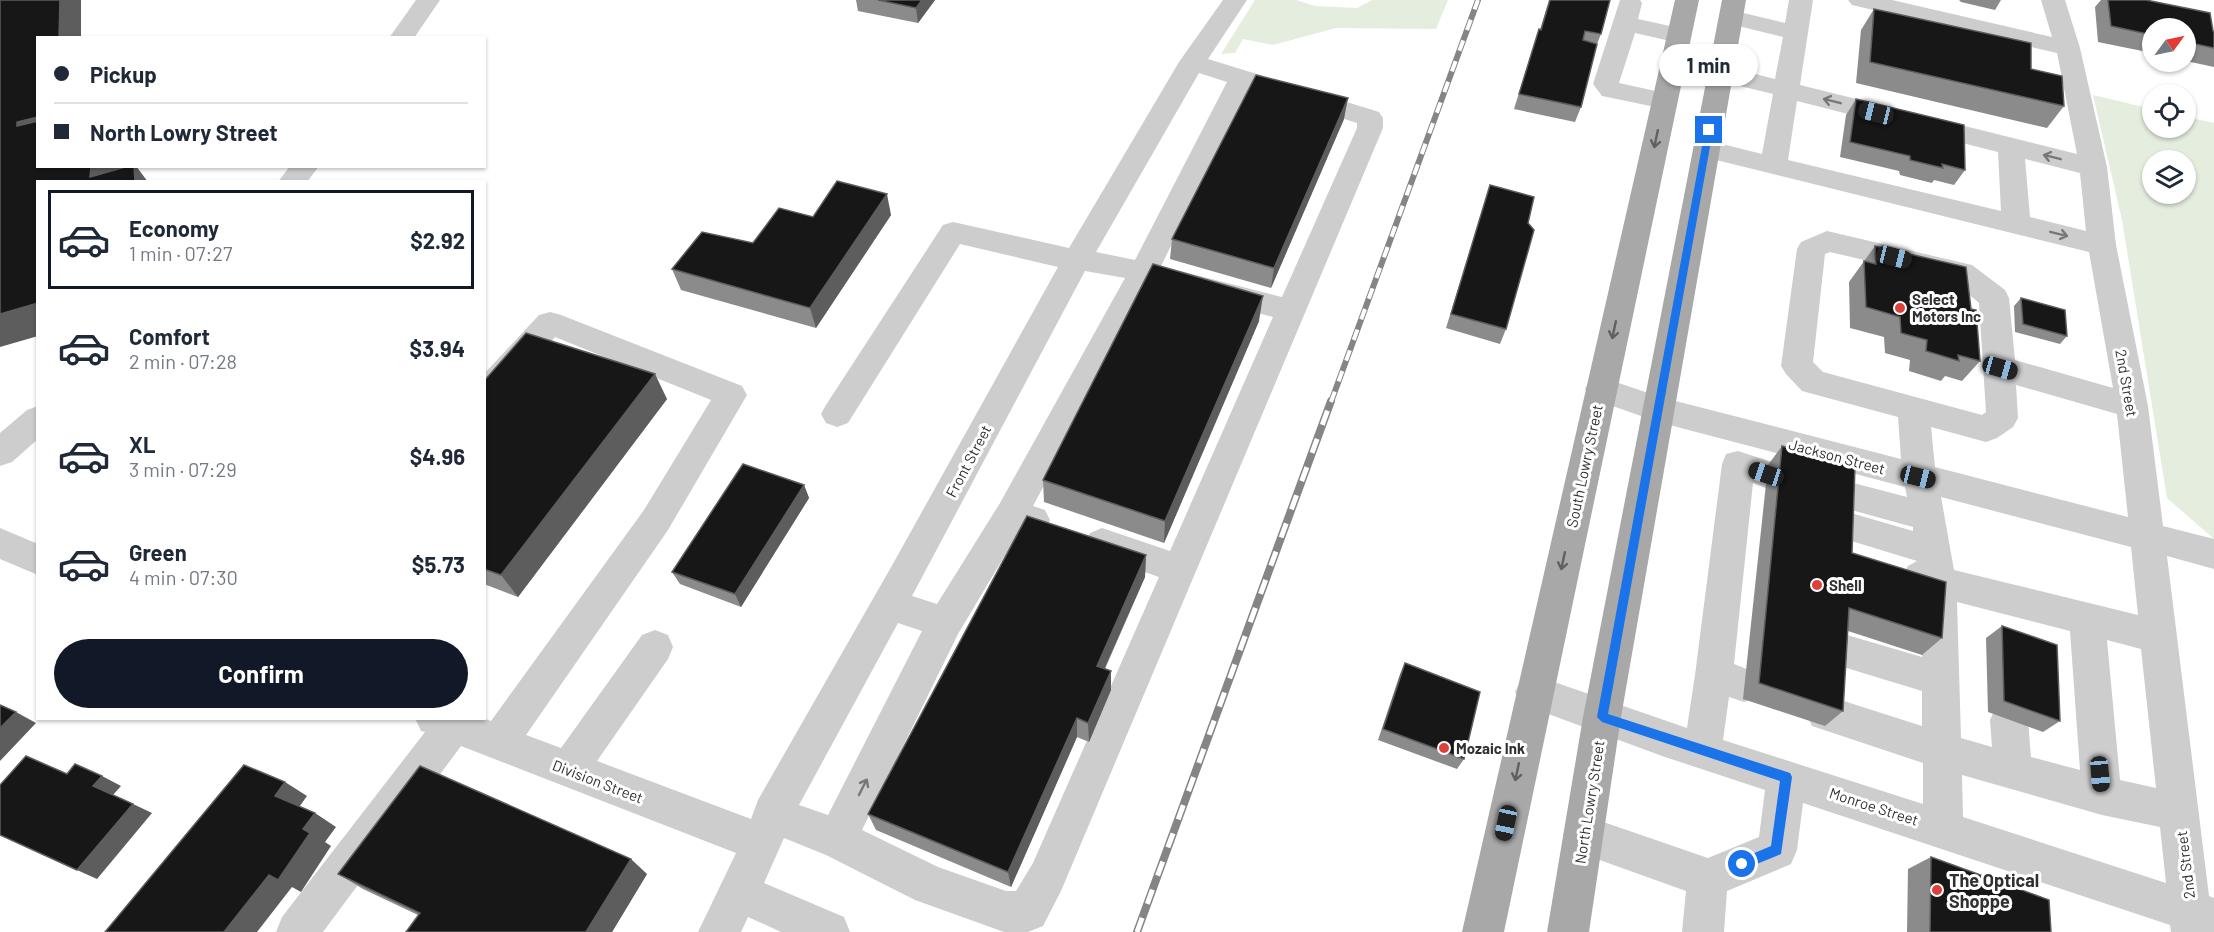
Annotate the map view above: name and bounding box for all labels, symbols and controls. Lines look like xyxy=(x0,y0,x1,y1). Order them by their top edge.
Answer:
north arrow xyxy=(2142,18,2196,72)
map controls xyxy=(2142,18,2196,204)
callout: 1 min xyxy=(1660,43,1758,85)
text: 1 min xyxy=(1687,53,1730,77)
text: Pickup xyxy=(90,61,157,87)
button: locate xyxy=(2142,84,2196,138)
one-way arrow xyxy=(1823,95,1842,107)
car xyxy=(1856,100,1896,126)
route end xyxy=(1695,116,1722,143)
text: North Lowry Street xyxy=(90,119,278,145)
one-way arrow xyxy=(1650,129,1661,148)
one-way arrow xyxy=(2043,150,2062,162)
button: layers xyxy=(2142,150,2196,204)
icon: car xyxy=(57,213,111,267)
text: Economy xyxy=(129,215,219,241)
text: $2.92 xyxy=(410,227,465,253)
one-way arrow xyxy=(2049,229,2068,241)
text: 1 min · 07:27 xyxy=(129,241,232,265)
car xyxy=(1874,244,1914,270)
place label: Select Motors Inc xyxy=(1912,290,1981,325)
marker: Select Motors Inc xyxy=(1893,301,1907,315)
one-way arrow xyxy=(1608,319,1619,339)
icon: car xyxy=(57,321,111,375)
text: Comfort xyxy=(129,323,210,349)
text: $3.94 xyxy=(410,335,465,361)
street label: 2nd Street xyxy=(2112,348,2142,418)
text: 2 min · 07:28 xyxy=(129,349,237,373)
car xyxy=(1980,354,2020,382)
street label: South Lowry Street xyxy=(1562,403,1606,529)
street label: Front Street xyxy=(941,422,995,500)
icon: car xyxy=(57,429,111,483)
text: XL xyxy=(129,431,155,457)
street label: Jackson Street xyxy=(1787,434,1887,478)
text: $4.96 xyxy=(410,443,465,469)
text: 3 min · 07:29 xyxy=(129,457,237,481)
car xyxy=(1746,460,1786,488)
car xyxy=(1898,464,1938,490)
icon: car xyxy=(57,537,111,591)
text: Green xyxy=(129,539,187,565)
text: $5.73 xyxy=(412,551,465,577)
one-way arrow xyxy=(1557,551,1568,570)
text: 4 min · 07:30 xyxy=(129,565,238,589)
place label: Shell xyxy=(1829,576,1862,594)
marker: Shell xyxy=(1810,578,1824,592)
button: Confirm xyxy=(54,639,468,708)
place label: Mozaic Ink xyxy=(1456,739,1525,757)
street label: North Lowry Street xyxy=(1570,739,1608,865)
marker: Mozaic Ink xyxy=(1437,741,1451,755)
car xyxy=(2089,755,2111,793)
street label: Division Street xyxy=(550,756,646,806)
one-way arrow xyxy=(1511,762,1522,781)
one-way arrow xyxy=(858,778,869,796)
street label: Monroe Street xyxy=(1827,783,1921,829)
car xyxy=(1493,804,1519,842)
street label: 2nd Street xyxy=(2172,830,2198,900)
route start xyxy=(1728,850,1755,877)
place label: The Optical Shoppe xyxy=(1949,869,2039,912)
marker: The Optical Shoppe xyxy=(1930,883,1944,897)

